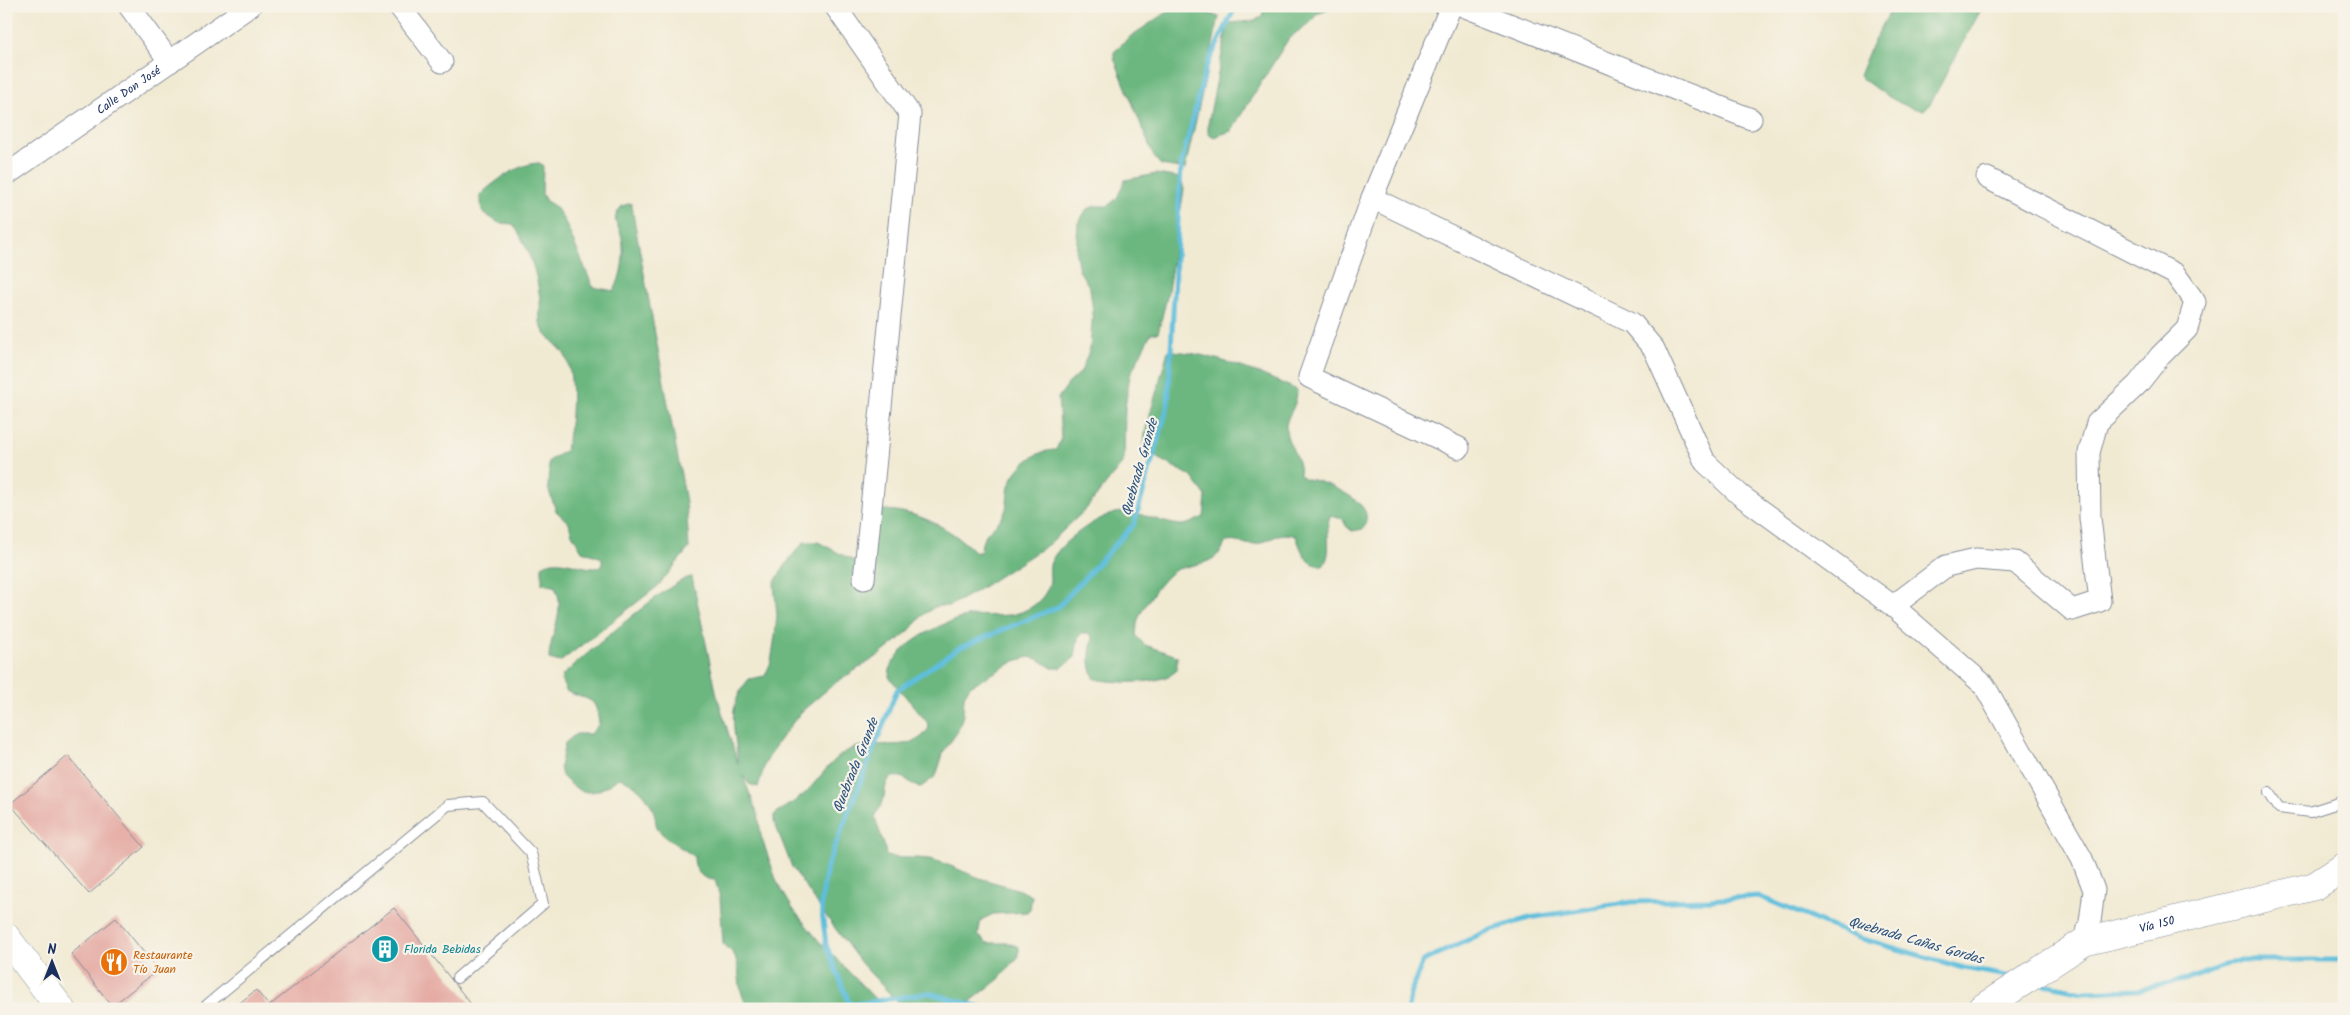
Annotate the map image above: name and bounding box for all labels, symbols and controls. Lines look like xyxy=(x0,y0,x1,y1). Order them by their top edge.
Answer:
street label: Calle Don José xyxy=(93,61,166,120)
water label: Quebrada Grande xyxy=(1116,414,1165,518)
water label: Quebrada Grande xyxy=(827,713,886,816)
water label: Quebrada Cañas Gordas xyxy=(1846,911,1988,971)
street label: Vía 150 xyxy=(2137,911,2177,938)
building icon: Florida Bebidas xyxy=(370,934,400,964)
north arrow xyxy=(28,938,78,988)
text: N xyxy=(48,939,57,961)
place label: Florida Bebidas xyxy=(404,940,481,959)
place label: Restaurante Tío Juan xyxy=(133,946,193,979)
restaurant icon: Restaurante Tío Juan xyxy=(99,947,129,977)

